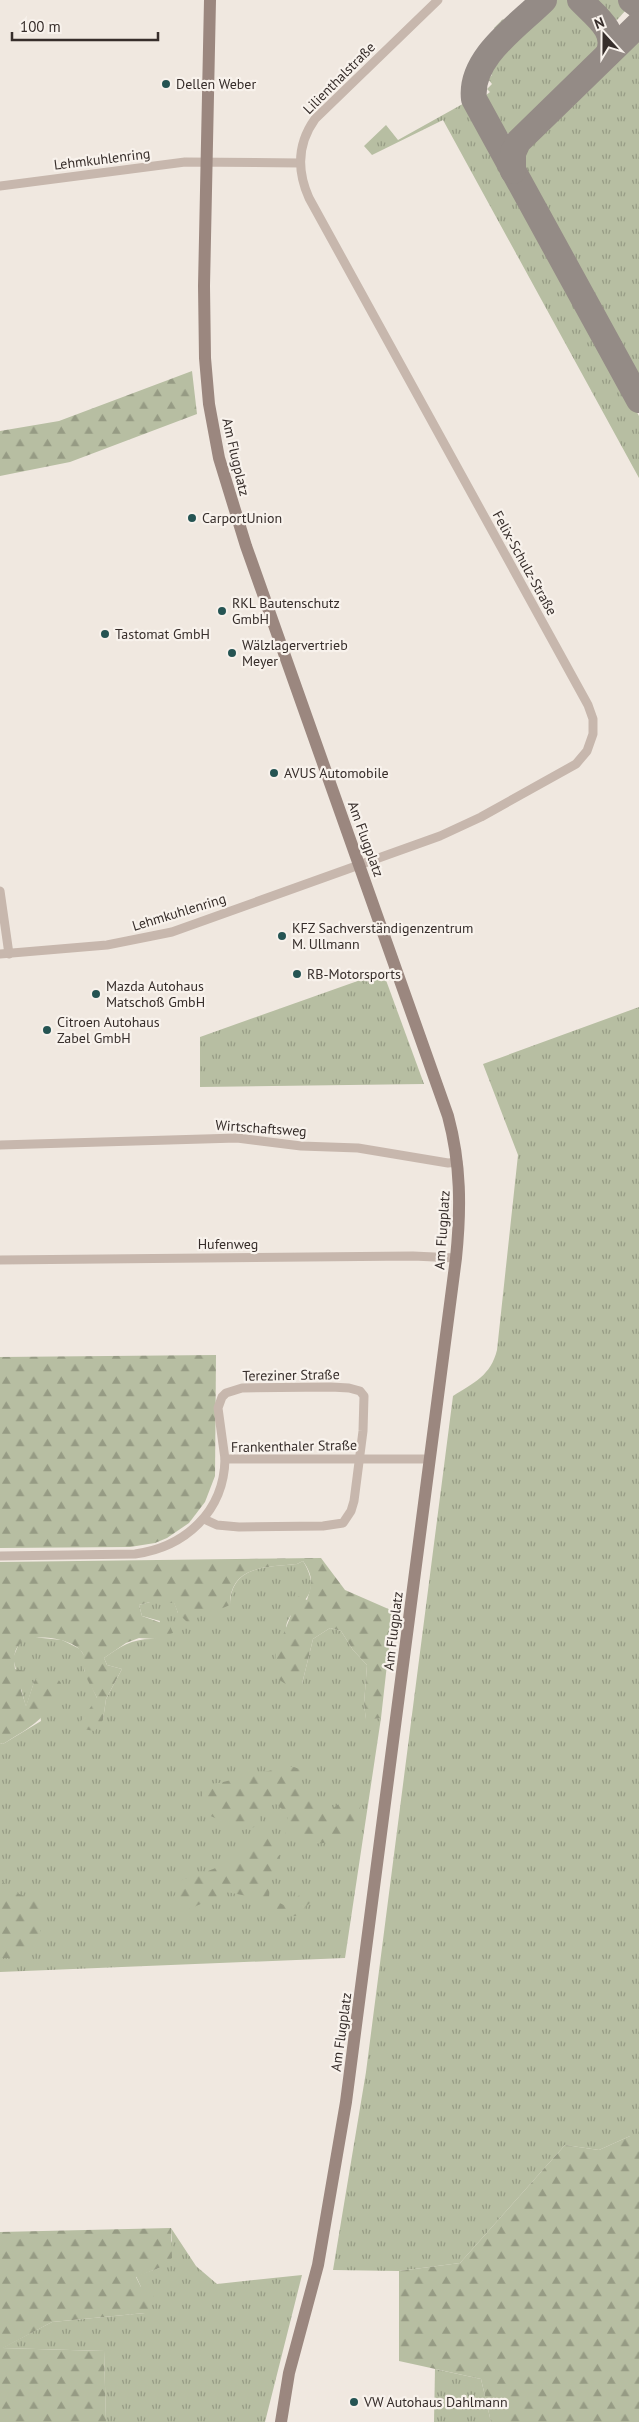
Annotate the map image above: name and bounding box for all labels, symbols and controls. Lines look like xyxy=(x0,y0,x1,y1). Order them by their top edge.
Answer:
scale bar xyxy=(12,10,159,42)
north arrow xyxy=(579,10,629,60)
text: N xyxy=(592,13,607,33)
text: 100 m xyxy=(20,17,61,36)
street label: Lilienthalstraße xyxy=(299,38,379,118)
place label: Dellen Weber xyxy=(176,75,256,93)
marker: Dellen Weber xyxy=(160,78,172,90)
street label: Lehmkuhlenring xyxy=(53,144,151,174)
street label: Am Flugplatz xyxy=(218,416,254,498)
street label: Felix-Schulz-Straße xyxy=(489,508,561,618)
place label: CarportUnion xyxy=(202,509,282,527)
marker: CarportUnion xyxy=(186,512,198,524)
place label: RKL Bautenschutz GmbH xyxy=(232,594,340,628)
marker: RKL Bautenschutz GmbH xyxy=(216,605,228,617)
place label: Tastomat GmbH xyxy=(115,625,210,643)
marker: Tastomat GmbH xyxy=(99,628,111,640)
place label: Wälzlagervertrieb Meyer xyxy=(242,636,348,670)
marker: Wälzlagervertrieb Meyer xyxy=(226,647,238,659)
place label: AVUS Automobile xyxy=(284,764,389,782)
marker: AVUS Automobile xyxy=(268,767,280,779)
street label: Am Flugplatz xyxy=(344,799,388,879)
street label: Lehmkuhlenring xyxy=(130,889,228,935)
place label: KFZ Sachverständigenzentrum M. Ullmann xyxy=(292,919,473,953)
marker: KFZ Sachverständigenzentrum M. Ullmann xyxy=(276,930,288,942)
place label: RB-Motorsports xyxy=(307,965,401,983)
marker: RB-Motorsports xyxy=(291,968,303,980)
place label: Mazda Autohaus Matschoß GmbH xyxy=(106,977,205,1011)
marker: Mazda Autohaus Matschoß GmbH xyxy=(90,988,102,1000)
place label: Citroen Autohaus Zabel GmbH xyxy=(57,1013,160,1047)
marker: Citroen Autohaus Zabel GmbH xyxy=(41,1024,53,1036)
street label: Wirtschaftsweg xyxy=(215,1116,307,1140)
street label: Am Flugplatz xyxy=(430,1190,454,1270)
street label: Hufenweg xyxy=(198,1235,258,1253)
street label: Tereziner Straße xyxy=(242,1365,340,1385)
street label: Frankenthaler Straße xyxy=(231,1436,357,1456)
street label: Am Flugplatz xyxy=(379,1591,407,1671)
street label: Am Flugplatz xyxy=(327,1991,355,2073)
place label: VW Autohaus Dahlmann xyxy=(363,2393,508,2411)
marker: VW Autohaus Dahlmann xyxy=(348,2396,360,2408)

